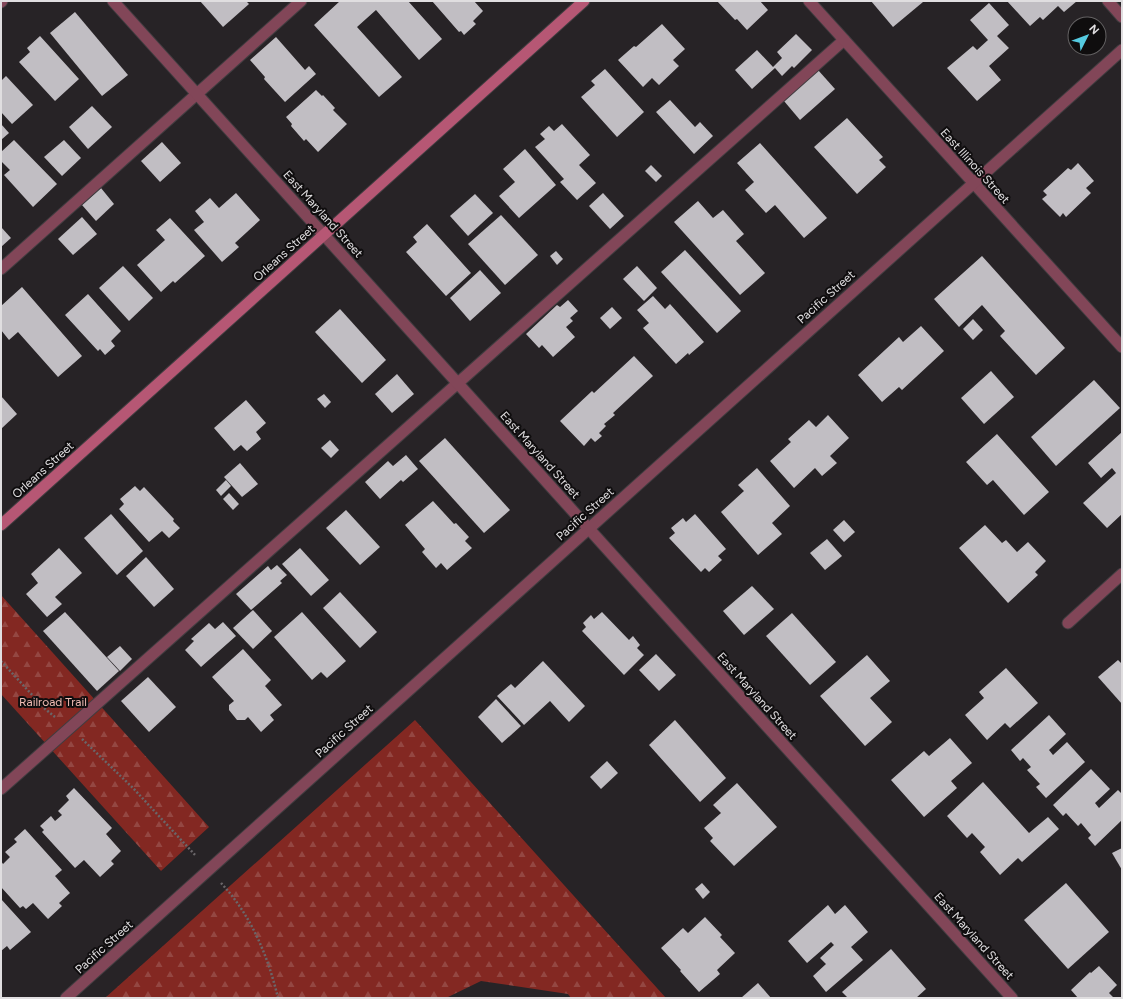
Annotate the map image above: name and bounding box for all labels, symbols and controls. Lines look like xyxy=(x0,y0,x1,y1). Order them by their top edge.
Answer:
north arrow xyxy=(1067,16,1107,56)
text: N xyxy=(1086,22,1102,37)
street label: East Illinois Street xyxy=(938,126,1013,207)
street label: East Maryland Street xyxy=(280,168,366,261)
street label: Orleans Street xyxy=(251,222,318,284)
street label: Pacific Street xyxy=(794,267,858,326)
street label: East Maryland Street xyxy=(497,409,583,502)
street label: Orleans Street xyxy=(10,439,77,501)
street label: Pacific Street xyxy=(553,484,617,543)
street label: East Maryland Street xyxy=(714,650,800,743)
park label: Railroad Trail xyxy=(19,695,87,709)
street label: Pacific Street xyxy=(312,701,376,760)
street label: East Maryland Street xyxy=(931,890,1017,983)
street label: Pacific Street xyxy=(72,917,136,976)

